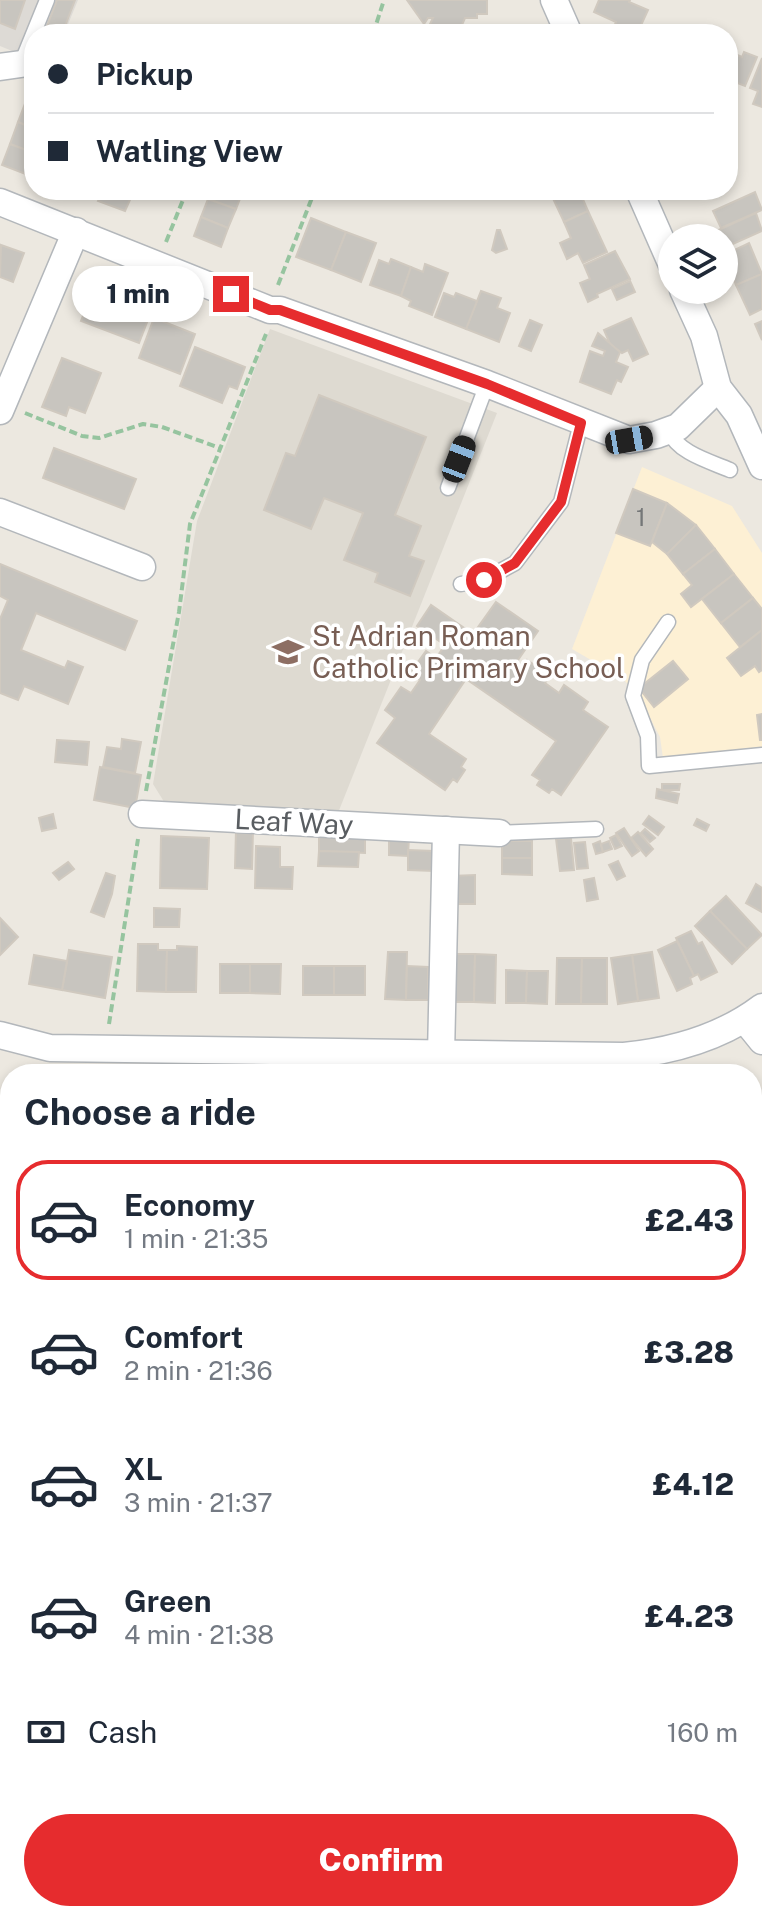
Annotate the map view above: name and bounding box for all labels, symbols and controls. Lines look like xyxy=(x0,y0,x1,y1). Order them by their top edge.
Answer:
text: Pickup xyxy=(96,56,193,92)
text: Watling View xyxy=(96,133,283,169)
map controls xyxy=(658,224,738,304)
button: layers xyxy=(658,224,738,304)
callout: 1 min xyxy=(71,266,203,322)
route end xyxy=(213,276,249,312)
text: 1 min xyxy=(106,278,170,309)
car xyxy=(603,424,655,456)
car xyxy=(439,432,479,486)
house number: 1 xyxy=(636,503,646,531)
route start xyxy=(466,562,502,598)
place label: St Adrian Roman Catholic Primary School xyxy=(312,619,625,684)
school or university icon: St Adrian Roman Catholic Primary School xyxy=(271,635,305,669)
street label: Leaf Way xyxy=(234,802,354,841)
text: Choose a ride xyxy=(24,1091,256,1133)
icon: car xyxy=(28,1184,100,1256)
text: Economy xyxy=(124,1187,255,1223)
text: £2.43 xyxy=(645,1202,734,1238)
text: 1 min · 21:35 xyxy=(124,1223,268,1254)
icon: car xyxy=(28,1316,100,1388)
text: Comfort xyxy=(124,1319,243,1355)
text: £3.28 xyxy=(644,1334,734,1370)
text: 2 min · 21:36 xyxy=(124,1355,273,1386)
icon: car xyxy=(28,1448,100,1520)
text: XL xyxy=(124,1451,163,1487)
text: £4.12 xyxy=(653,1466,734,1502)
text: 3 min · 21:37 xyxy=(124,1487,273,1518)
icon: car xyxy=(28,1580,100,1652)
text: Green xyxy=(124,1583,211,1619)
text: £4.23 xyxy=(645,1598,734,1634)
text: 4 min · 21:38 xyxy=(124,1619,274,1650)
icon: cash xyxy=(24,1710,68,1754)
text: Cash xyxy=(88,1714,157,1750)
text: 160 m xyxy=(667,1717,738,1748)
button: Confirm xyxy=(24,1814,738,1906)

